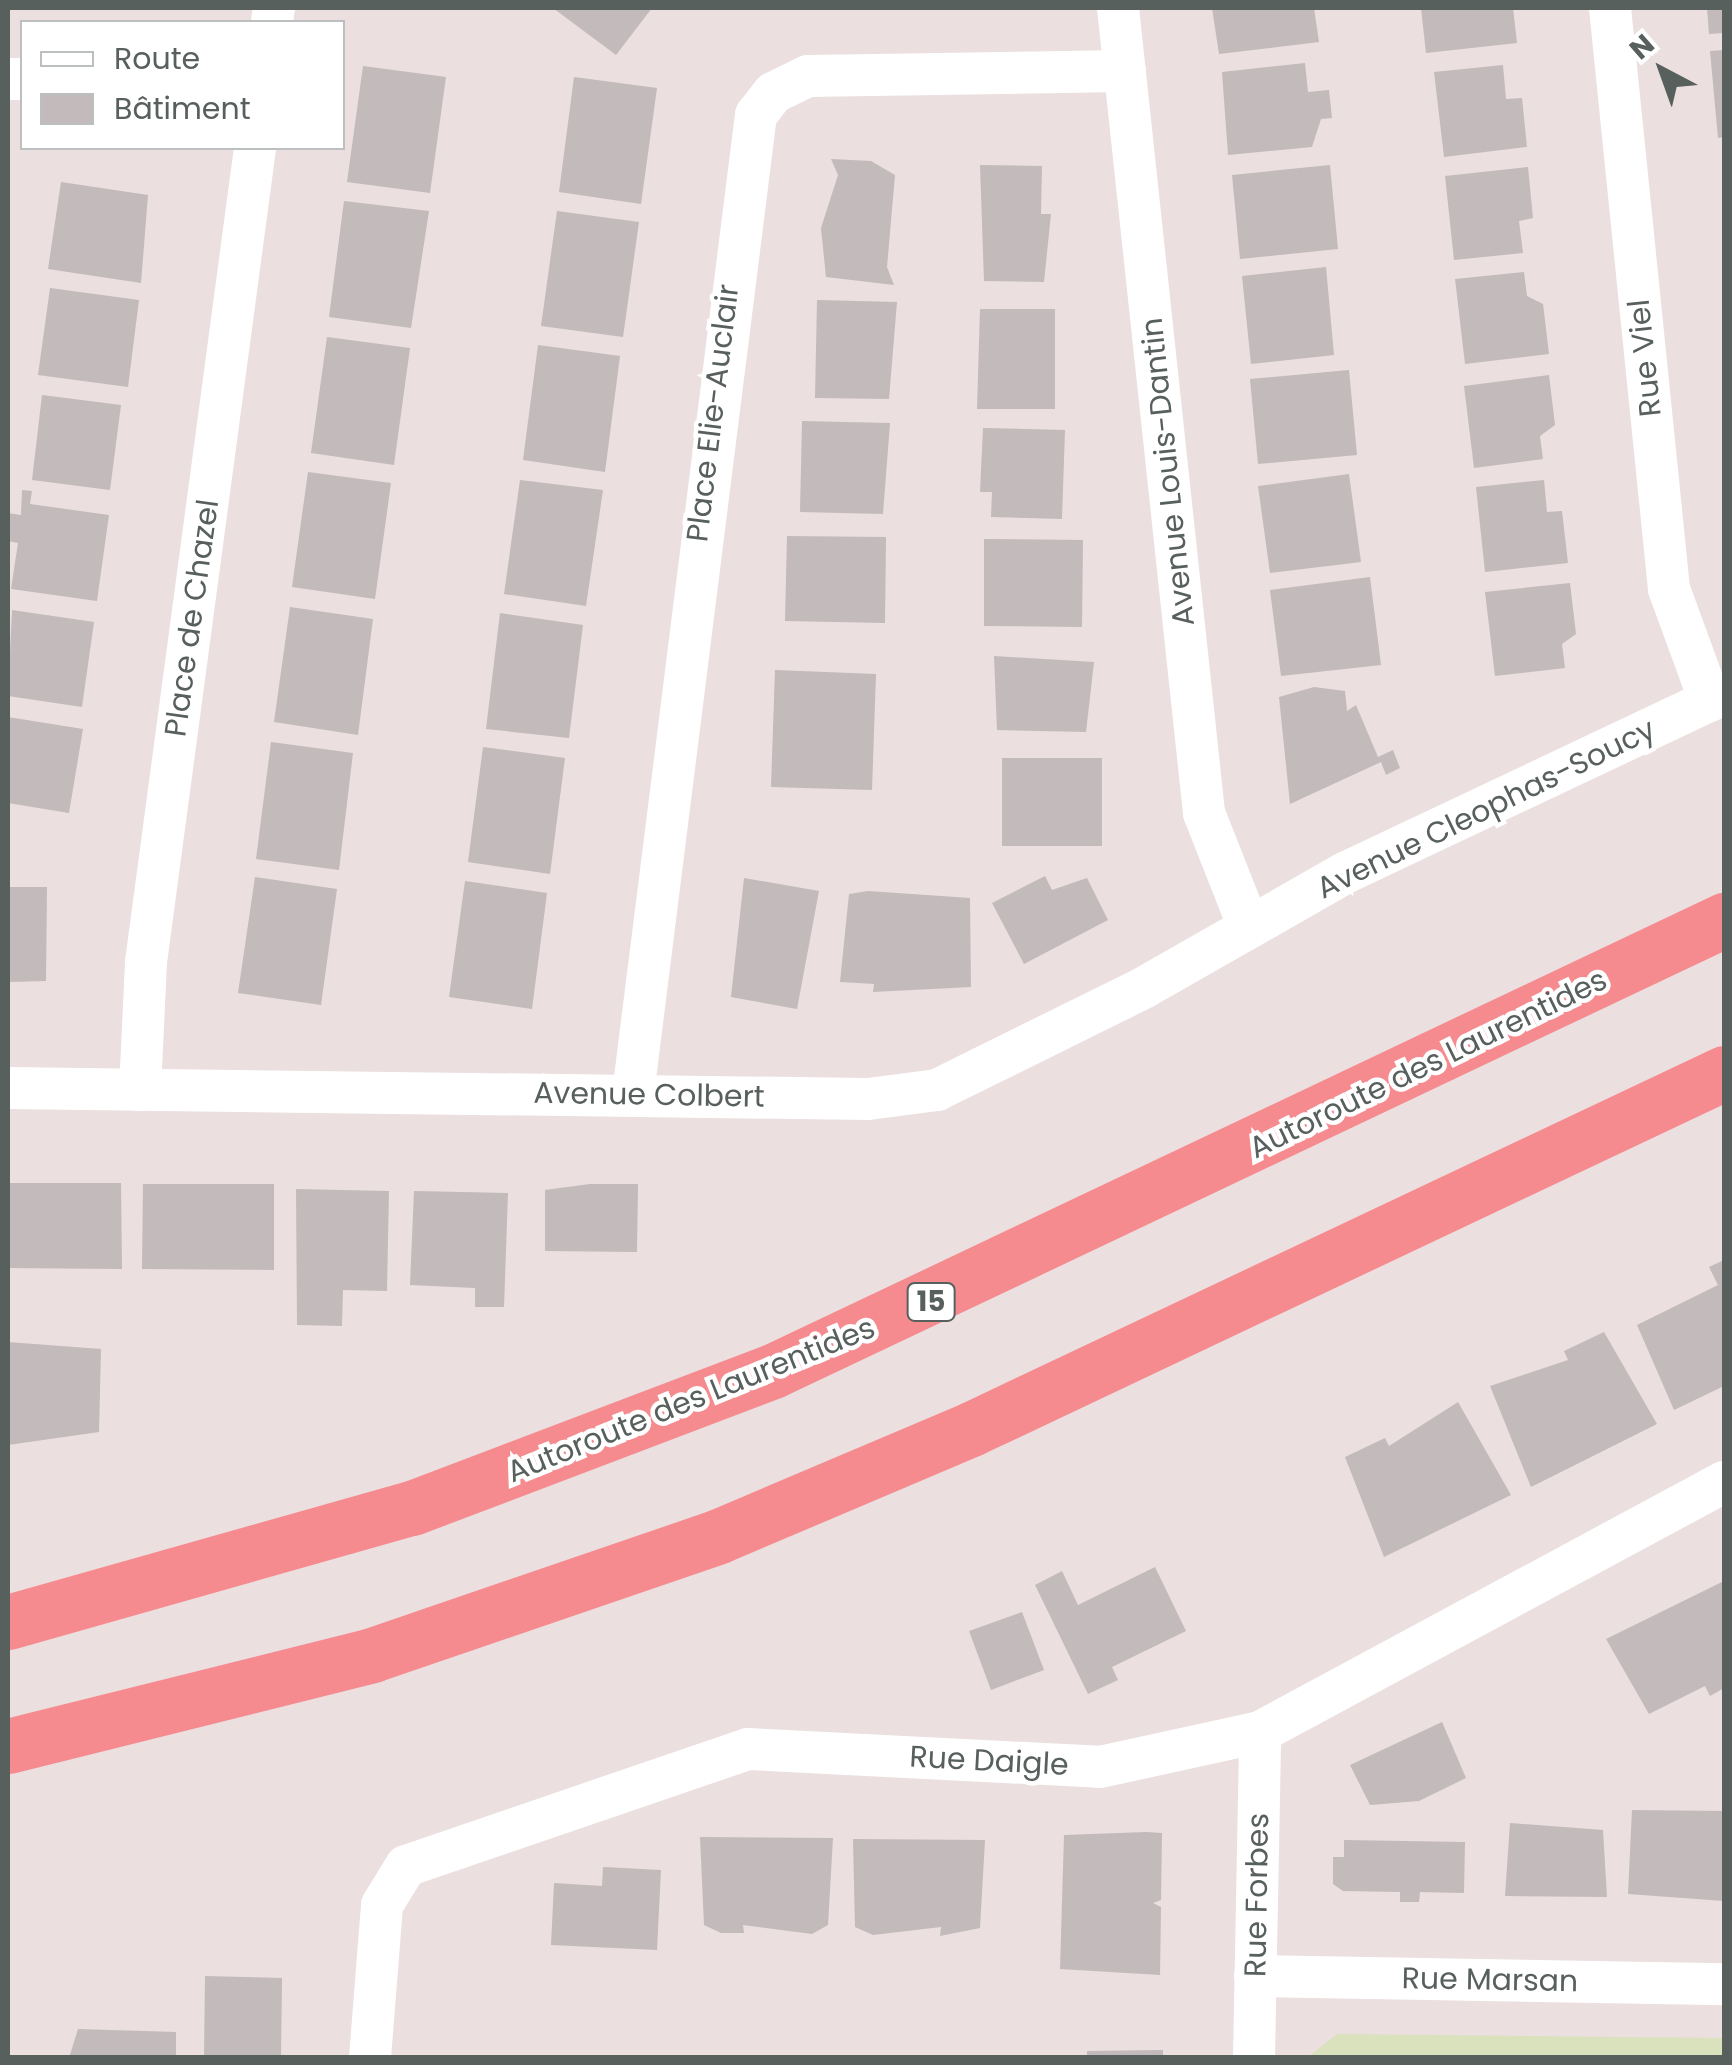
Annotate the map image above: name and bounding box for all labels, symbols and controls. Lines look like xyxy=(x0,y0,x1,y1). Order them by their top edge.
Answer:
legend xyxy=(20,20,345,150)
north arrow xyxy=(1612,20,1712,120)
text: N xyxy=(1621,25,1663,69)
text: Route xyxy=(114,37,200,80)
text: Bâtiment xyxy=(114,87,251,130)
street label: Place Elie-Auclair xyxy=(679,282,747,544)
street label: Rue Viel xyxy=(1621,298,1669,418)
street label: Avenue Louis-Dantin xyxy=(1134,316,1202,628)
street label: Place de Chazel xyxy=(158,497,226,739)
street label: Avenue Cleophas-Soucy xyxy=(1311,711,1661,907)
street label: Autoroute des Laurentides xyxy=(1243,962,1613,1166)
street label: Avenue Colbert xyxy=(533,1075,765,1115)
road number: 15 xyxy=(906,1279,956,1325)
street label: Autoroute des Laurentides xyxy=(502,1310,880,1490)
street label: Rue Daigle xyxy=(909,1739,1069,1783)
street label: Rue Forbes xyxy=(1238,1813,1276,1977)
street label: Rue Marsan xyxy=(1401,1960,1579,2000)

